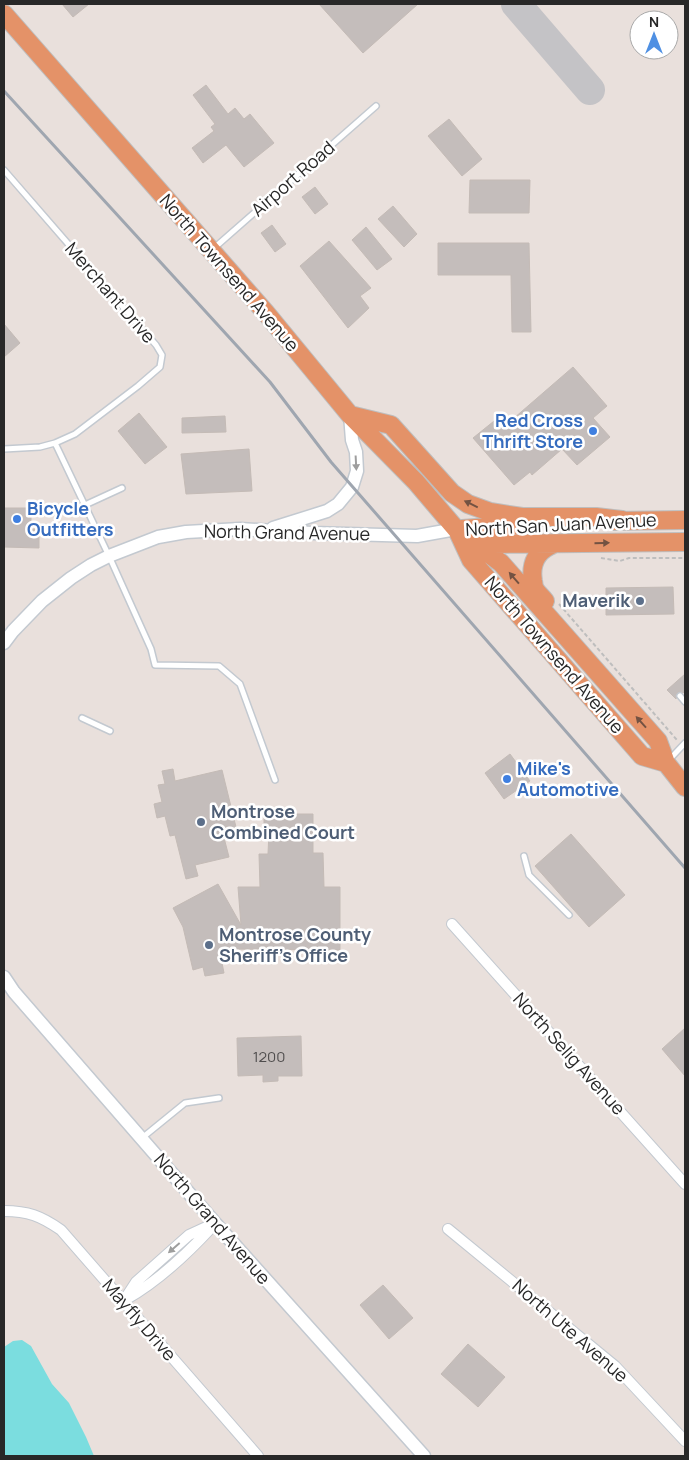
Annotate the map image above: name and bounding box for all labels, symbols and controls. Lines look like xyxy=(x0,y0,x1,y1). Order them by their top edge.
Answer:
north arrow xyxy=(629,10,679,60)
text: N xyxy=(649,12,659,31)
street label: Airport Road xyxy=(245,135,339,221)
street label: North Townsend Avenue xyxy=(155,189,305,356)
street label: Merchant Drive xyxy=(60,237,161,348)
place label: Red Cross Thrift Store xyxy=(482,408,583,453)
marker: Red Cross Thrift Store xyxy=(587,425,599,437)
one-way arrow xyxy=(353,455,361,471)
place label: Bicycle Outfitters xyxy=(27,496,114,541)
one-way arrow xyxy=(464,500,478,508)
street label: North San Juan Avenue xyxy=(465,507,657,541)
marker: Bicycle Outfitters xyxy=(11,513,23,525)
street label: North Grand Avenue xyxy=(204,519,370,545)
one-way arrow xyxy=(595,539,611,547)
street label: North Townsend Avenue xyxy=(480,571,630,738)
one-way arrow xyxy=(508,571,519,584)
place label: Maverik xyxy=(562,588,631,612)
marker: Maverik xyxy=(634,595,646,607)
one-way arrow xyxy=(636,716,647,729)
place label: Mike's Automotive xyxy=(517,756,619,801)
marker: Mike's Automotive xyxy=(501,773,513,785)
place label: Montrose Combined Court xyxy=(211,799,355,844)
marker: Montrose Combined Court xyxy=(195,816,207,828)
place label: Montrose County Sheriff's Office xyxy=(219,922,371,967)
marker: Montrose County Sheriff's Office xyxy=(203,939,215,951)
street label: North Selig Avenue xyxy=(508,987,631,1120)
house number: 1200 xyxy=(253,1046,285,1067)
street label: North Grand Avenue xyxy=(149,1148,276,1289)
one-way arrow xyxy=(167,1243,180,1254)
street label: Mayfly Drive xyxy=(97,1273,182,1365)
street label: North Ute Avenue xyxy=(508,1273,634,1387)

